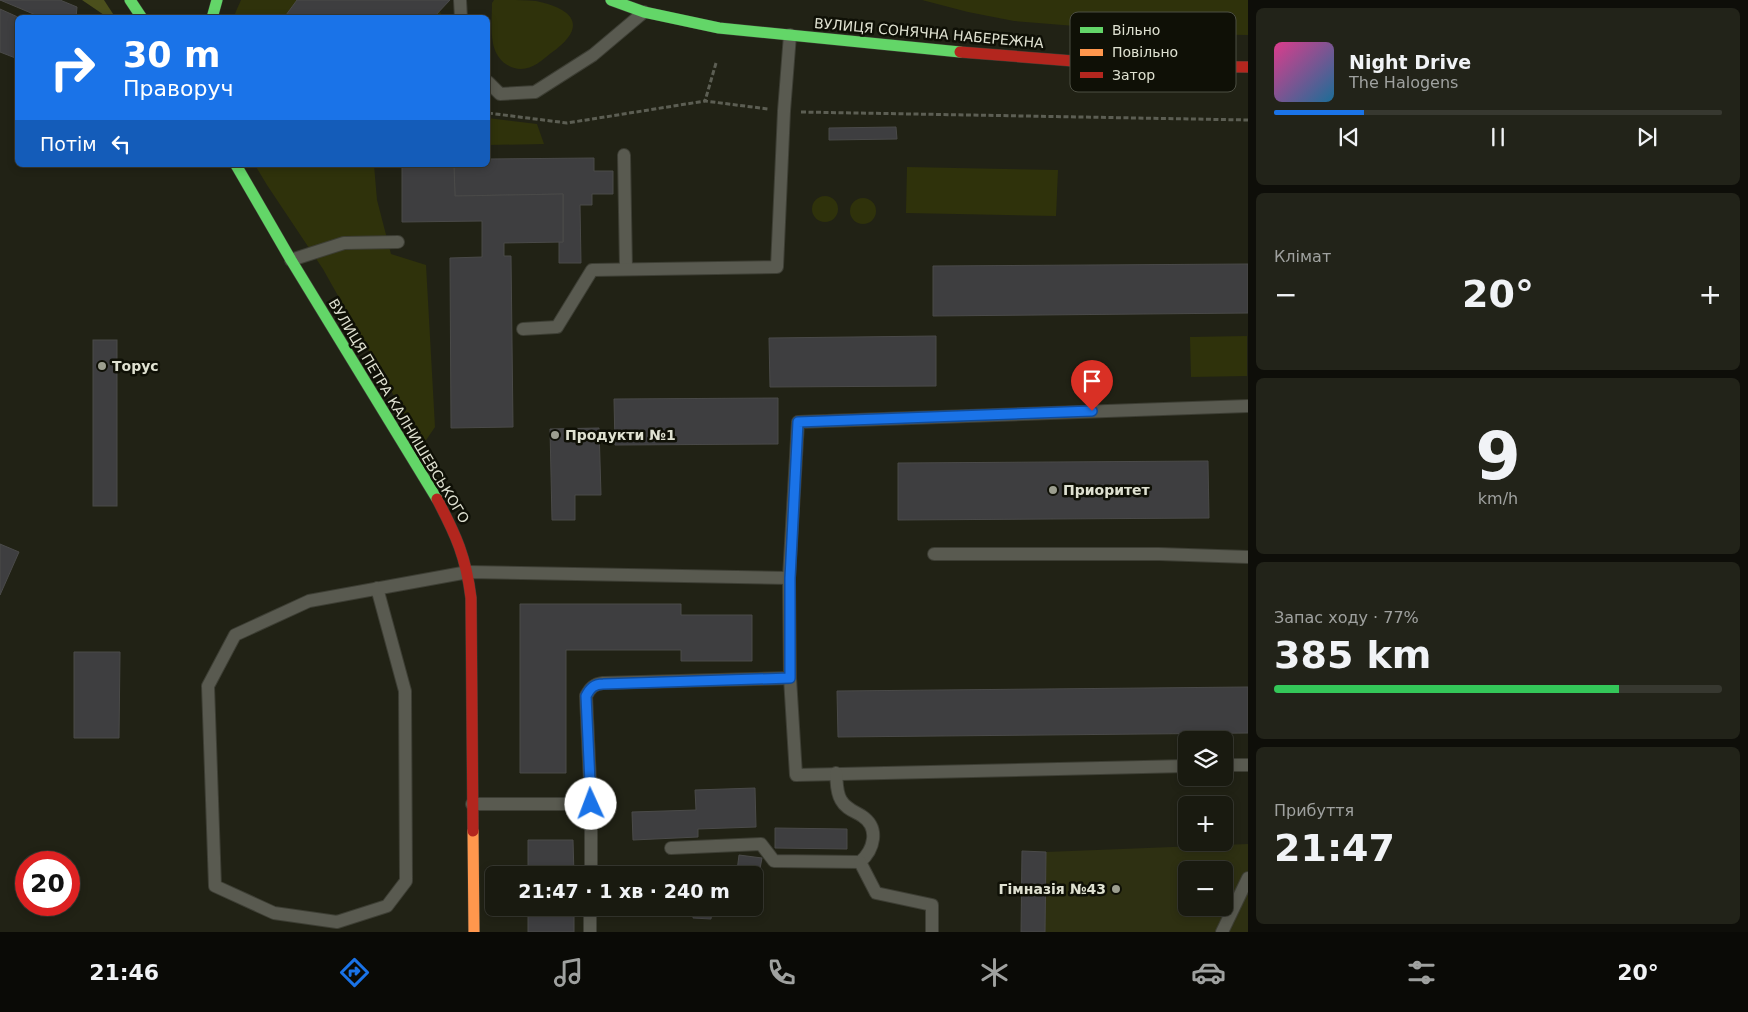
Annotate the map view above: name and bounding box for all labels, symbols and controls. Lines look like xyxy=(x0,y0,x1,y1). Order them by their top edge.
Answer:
legend xyxy=(1070,12,1236,92)
street label: ВУЛИЦЯ СОНЯЧНА НАБЕРЕЖНА xyxy=(814,15,1045,51)
text: Вільно xyxy=(1112,22,1160,38)
icon: right xyxy=(40,35,105,100)
text: 30 m xyxy=(123,35,220,75)
text: Повільно xyxy=(1112,44,1178,60)
text: Night Drive xyxy=(1349,51,1471,73)
text: Затор xyxy=(1112,67,1155,83)
text: The Halogens xyxy=(1349,73,1458,92)
text: Праворуч xyxy=(123,76,233,101)
icon: previous xyxy=(1335,123,1363,151)
icon: pause xyxy=(1484,123,1512,151)
icon: next xyxy=(1633,123,1661,151)
icon: left xyxy=(107,130,135,158)
text: Потім xyxy=(40,133,97,155)
text: Клімат xyxy=(1274,247,1331,266)
text: 20° xyxy=(1462,272,1534,316)
text: − xyxy=(1274,278,1297,311)
text: + xyxy=(1699,278,1722,311)
street label: ВУЛИЦЯ ПЕТРА КАЛНИШЕВСЬКОГО xyxy=(325,296,473,526)
place label: Торус xyxy=(112,358,159,374)
marker: Торус xyxy=(96,360,108,372)
pin xyxy=(1071,360,1113,411)
icon: arrive xyxy=(1078,367,1106,395)
text: 9 xyxy=(1475,419,1521,494)
place label: Продукти №1 xyxy=(565,427,676,443)
marker: Продукти №1 xyxy=(549,429,561,441)
place label: Приоритет xyxy=(1063,482,1151,498)
marker: Приоритет xyxy=(1047,484,1059,496)
text: km/h xyxy=(1478,489,1518,508)
text: Запас ходу · 77% xyxy=(1274,608,1419,627)
text: 385 km xyxy=(1274,633,1431,677)
map controls xyxy=(1178,731,1233,916)
button: layers xyxy=(1178,731,1233,786)
position arrow xyxy=(564,777,616,829)
button: + xyxy=(1178,796,1233,851)
text: Прибуття xyxy=(1274,801,1354,820)
text: 21:47 xyxy=(1274,826,1395,870)
speed limit sign: 20 xyxy=(15,851,80,916)
button: − xyxy=(1178,861,1233,916)
text: 21:47 · 1 хв · 240 m xyxy=(518,880,730,902)
place label: Гімназія №43 xyxy=(999,881,1106,897)
marker: Гімназія №43 xyxy=(1110,883,1122,895)
icon: directions xyxy=(337,955,372,990)
icon: music xyxy=(551,955,586,990)
icon: phone xyxy=(764,955,799,990)
icon: climate xyxy=(977,955,1012,990)
icon: car xyxy=(1191,955,1226,990)
icon: filters xyxy=(1404,955,1439,990)
text: 21:46 xyxy=(89,960,159,985)
text: 20° xyxy=(1617,960,1659,985)

